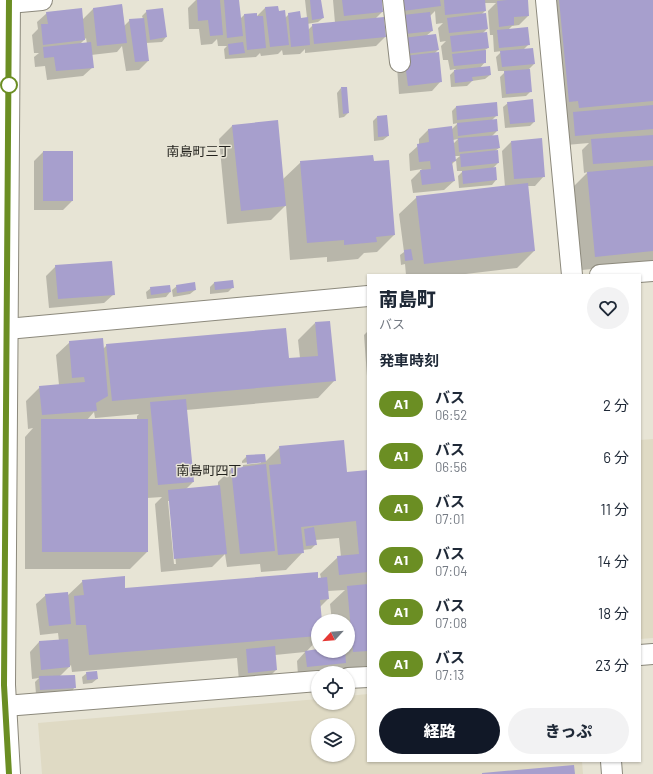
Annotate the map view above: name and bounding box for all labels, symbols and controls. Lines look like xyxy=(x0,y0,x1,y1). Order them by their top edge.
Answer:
unlabelled marker xyxy=(0,76,18,94)
district label: 南島町三丁 xyxy=(166,143,232,159)
text: 南島町 xyxy=(379,287,436,310)
button: heart xyxy=(587,287,629,329)
text: バス xyxy=(379,316,405,332)
text: 発車時刻 xyxy=(379,351,439,369)
text: バス xyxy=(435,388,465,406)
text: A1 xyxy=(394,395,408,412)
text: 2 分 xyxy=(603,396,629,414)
text: 06:52 xyxy=(435,407,467,423)
text: バス xyxy=(435,440,465,458)
text: A1 xyxy=(394,447,408,464)
text: 6 分 xyxy=(603,448,629,466)
text: 06:56 xyxy=(435,459,467,475)
district label: 南島町四丁 xyxy=(176,462,242,478)
text: バス xyxy=(435,492,465,510)
text: A1 xyxy=(394,499,408,516)
text: 11 分 xyxy=(600,500,629,518)
text: 07:01 xyxy=(435,511,464,527)
text: バス xyxy=(435,544,465,562)
text: A1 xyxy=(394,551,408,568)
text: 14 分 xyxy=(597,552,629,570)
text: 07:04 xyxy=(435,563,467,579)
text: バス xyxy=(435,596,465,614)
text: A1 xyxy=(394,603,408,620)
text: 18 分 xyxy=(598,604,629,622)
north arrow xyxy=(311,614,355,658)
map controls xyxy=(311,614,355,762)
text: 07:08 xyxy=(435,615,467,631)
text: バス xyxy=(435,648,465,666)
text: A1 xyxy=(394,655,408,672)
text: 23 分 xyxy=(595,656,629,674)
button: locate xyxy=(311,666,355,710)
text: 07:13 xyxy=(435,667,464,683)
button: 経路 xyxy=(379,708,500,754)
button: きっぷ xyxy=(508,708,629,754)
button: layers xyxy=(311,718,355,762)

